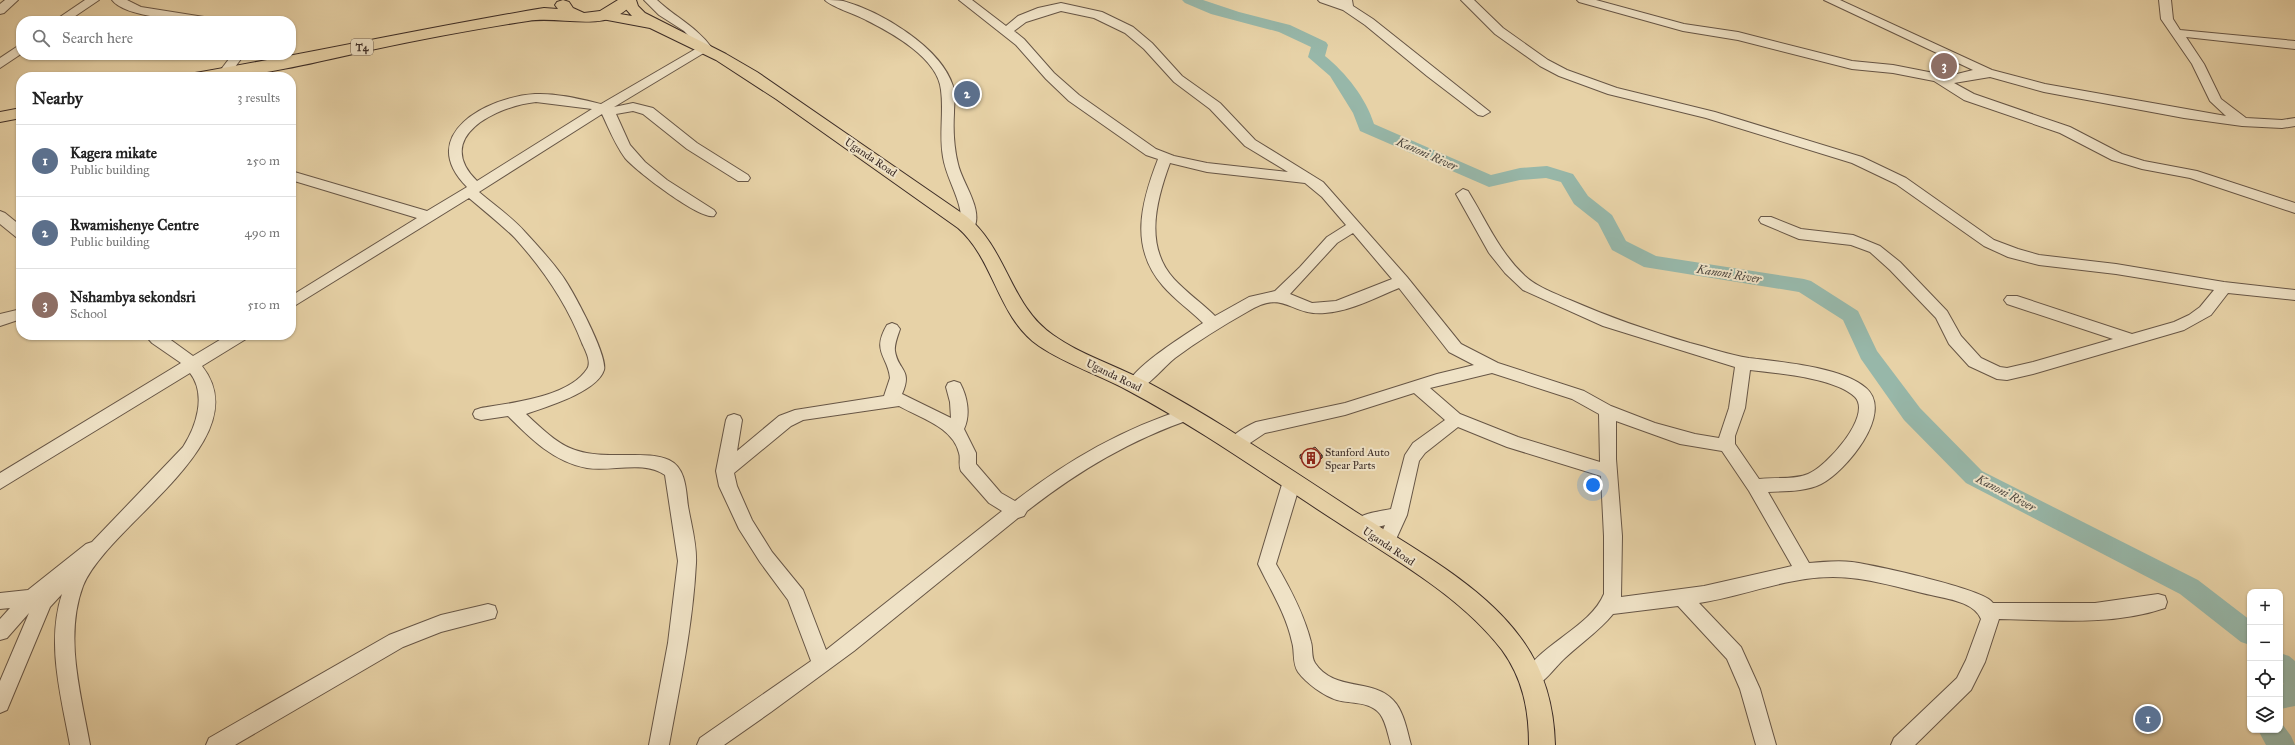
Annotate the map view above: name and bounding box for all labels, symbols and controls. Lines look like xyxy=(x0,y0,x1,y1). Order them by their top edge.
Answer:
search box xyxy=(16,16,296,60)
icon: search xyxy=(30,27,52,49)
text: Search here xyxy=(62,29,133,47)
road number: T4 xyxy=(351,39,373,55)
pin: 3 xyxy=(1931,51,1957,81)
pin: 2 xyxy=(954,79,980,109)
text: Nearby xyxy=(32,88,83,109)
text: 3 results xyxy=(237,90,280,106)
water label: Kanoni River xyxy=(1393,134,1460,174)
street label: Uganda Road xyxy=(842,135,900,180)
text: Kagera mikate xyxy=(70,144,157,162)
text: 1 xyxy=(42,153,48,169)
text: 250 m xyxy=(246,153,280,169)
text: Public building xyxy=(70,162,149,178)
text: Rwamishenye Centre xyxy=(70,216,199,234)
text: 2 xyxy=(42,225,48,241)
text: 490 m xyxy=(244,225,280,241)
text: Public building xyxy=(70,234,149,250)
water label: Kanoni River xyxy=(1695,262,1763,286)
text: Nshambya sekondsri xyxy=(70,288,196,306)
text: 3 xyxy=(42,297,48,313)
text: 510 m xyxy=(248,297,280,313)
text: School xyxy=(70,306,107,322)
street label: Uganda Road xyxy=(1084,356,1144,395)
place label: Stanford Auto Spear Parts xyxy=(1325,446,1390,472)
building icon: Stanford Auto Spear Parts xyxy=(1300,447,1322,469)
water label: Kanoni River xyxy=(1973,471,2039,515)
your location xyxy=(1583,475,1603,495)
street label: Uganda Road xyxy=(1360,524,1418,569)
map controls xyxy=(2247,589,2283,733)
button: + xyxy=(2247,589,2283,625)
button: − xyxy=(2247,625,2283,661)
button: locate xyxy=(2247,661,2283,697)
button: layers xyxy=(2247,697,2283,733)
pin: 1 xyxy=(2135,704,2161,734)

